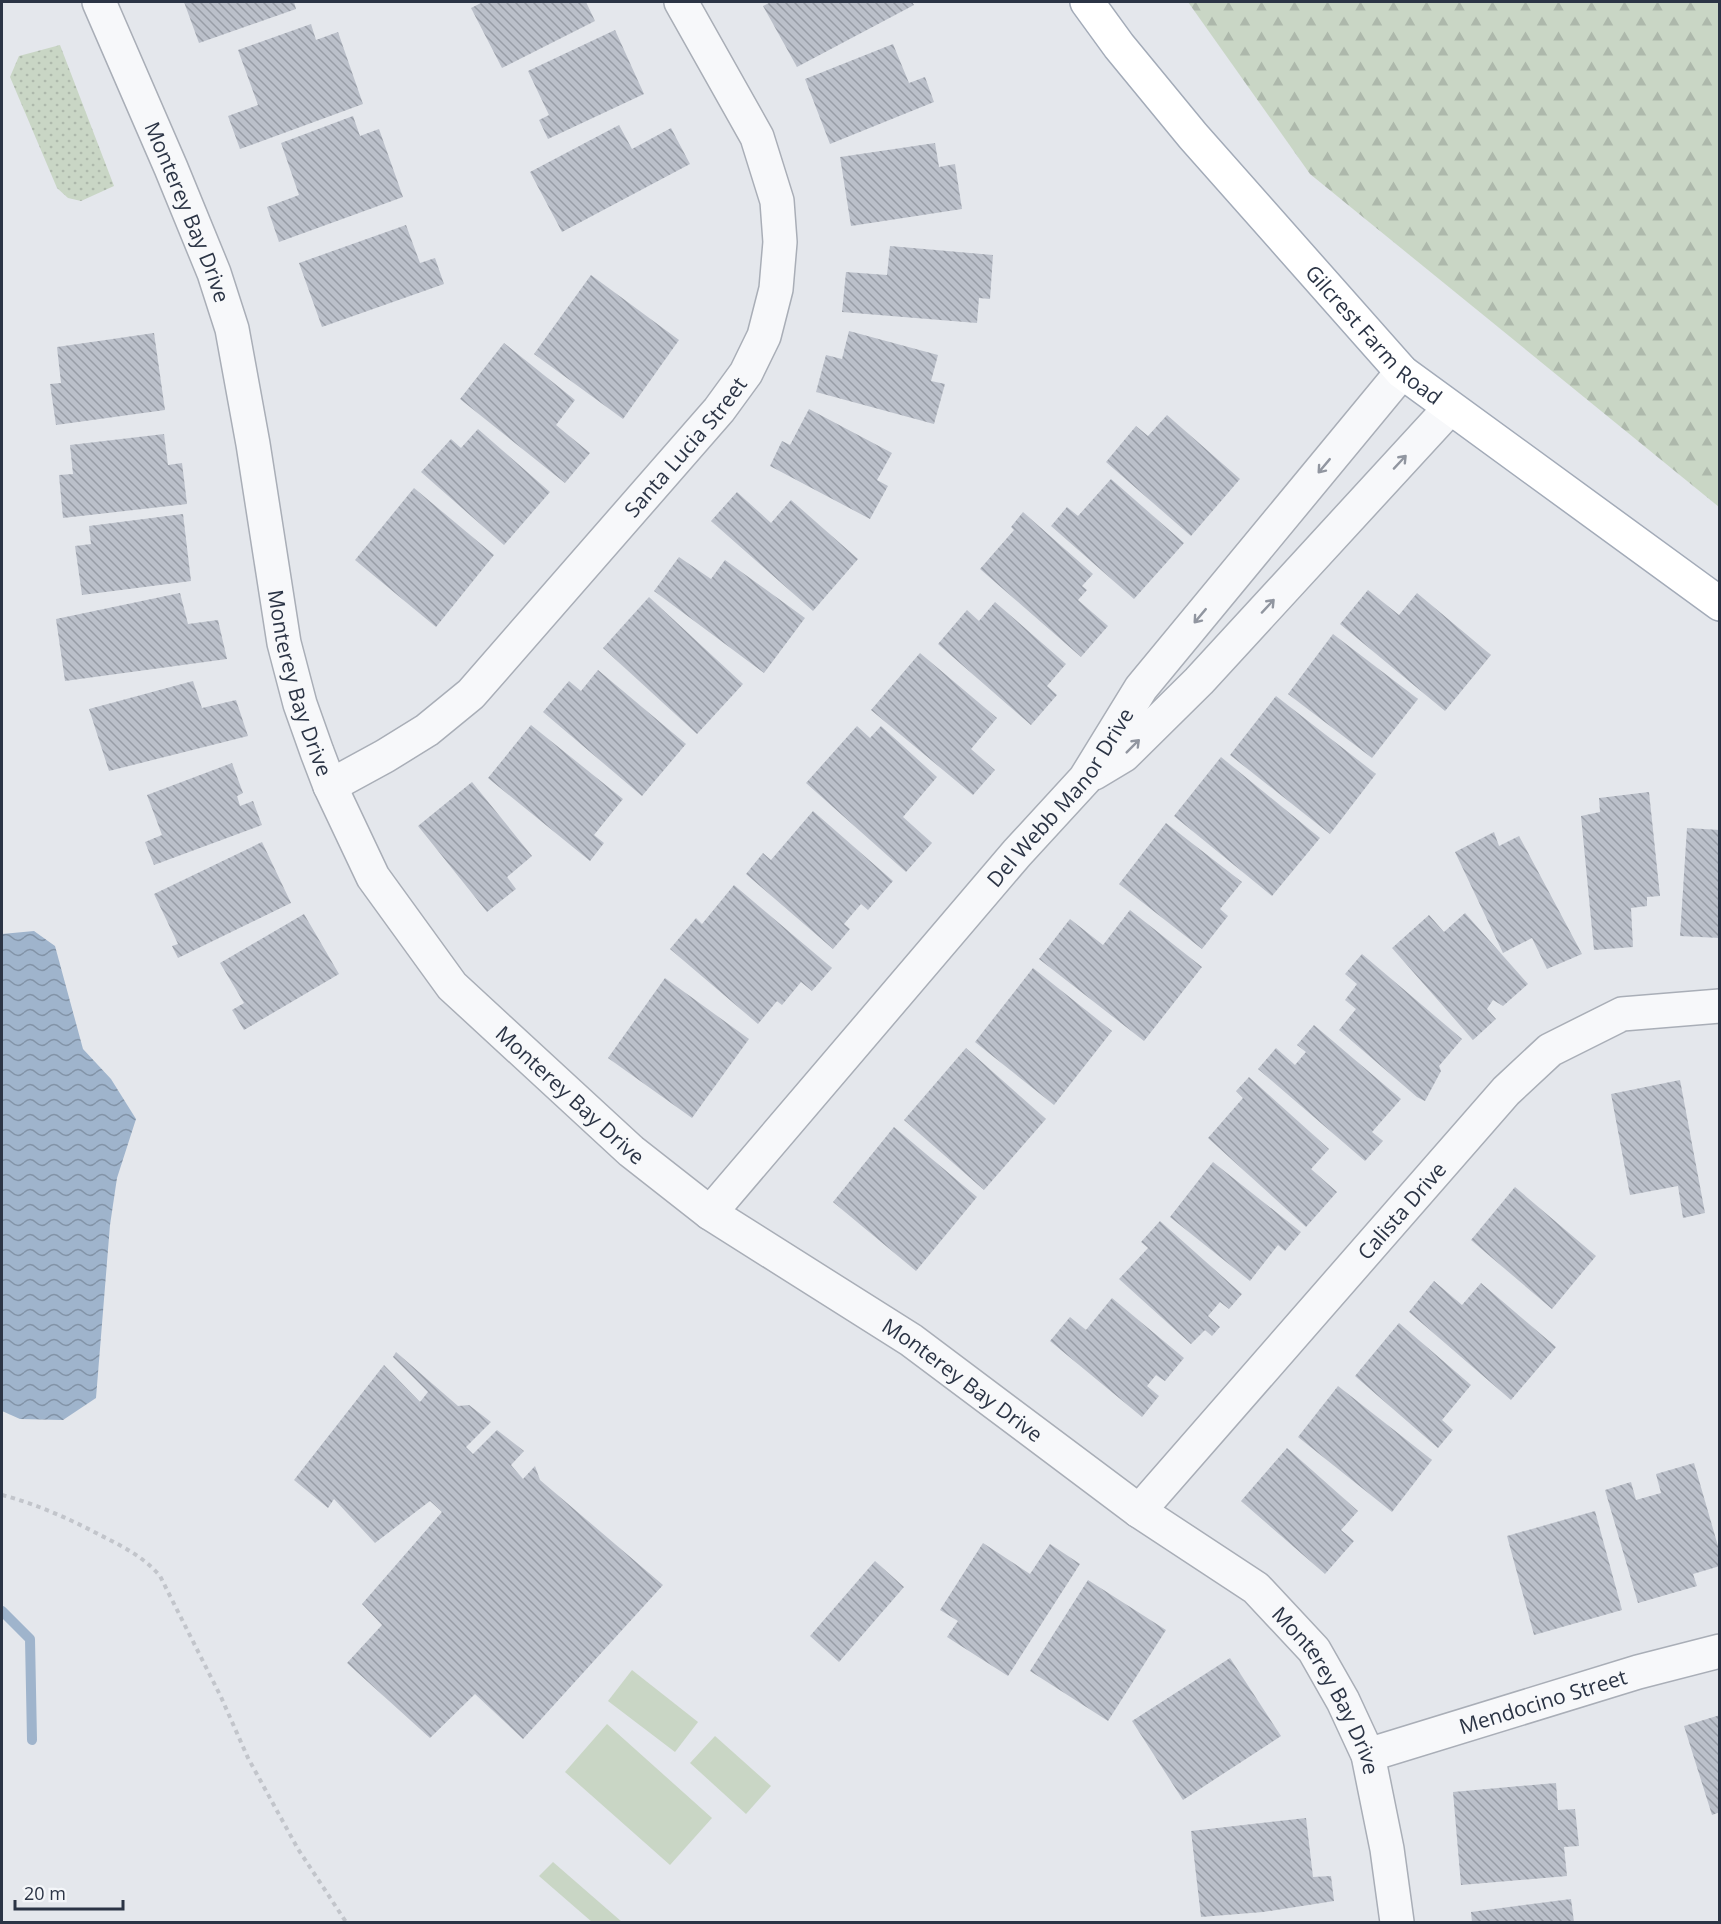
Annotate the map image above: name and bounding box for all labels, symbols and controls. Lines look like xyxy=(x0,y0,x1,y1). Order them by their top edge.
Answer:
street label: Monterey Bay Drive xyxy=(139,117,237,306)
street label: Gilcrest Farm Road xyxy=(1299,259,1448,411)
street label: Santa Lucia Street xyxy=(618,371,753,523)
one-way arrow xyxy=(1393,455,1407,470)
one-way arrow xyxy=(1318,458,1331,474)
street label: Monterey Bay Drive xyxy=(262,588,339,780)
one-way arrow xyxy=(1261,599,1275,614)
one-way arrow xyxy=(1193,608,1207,623)
street label: Del Webb Manor Drive xyxy=(980,702,1140,893)
one-way arrow xyxy=(1126,739,1140,754)
street label: Monterey Bay Drive xyxy=(490,1019,650,1171)
street label: Calista Drive xyxy=(1351,1156,1452,1266)
street label: Monterey Bay Drive xyxy=(877,1311,1049,1448)
street label: Monterey Bay Drive xyxy=(1266,1600,1386,1777)
street label: Mendocino Street xyxy=(1456,1662,1630,1740)
scale bar xyxy=(15,1873,123,1911)
text: 20 m xyxy=(24,1881,66,1905)

